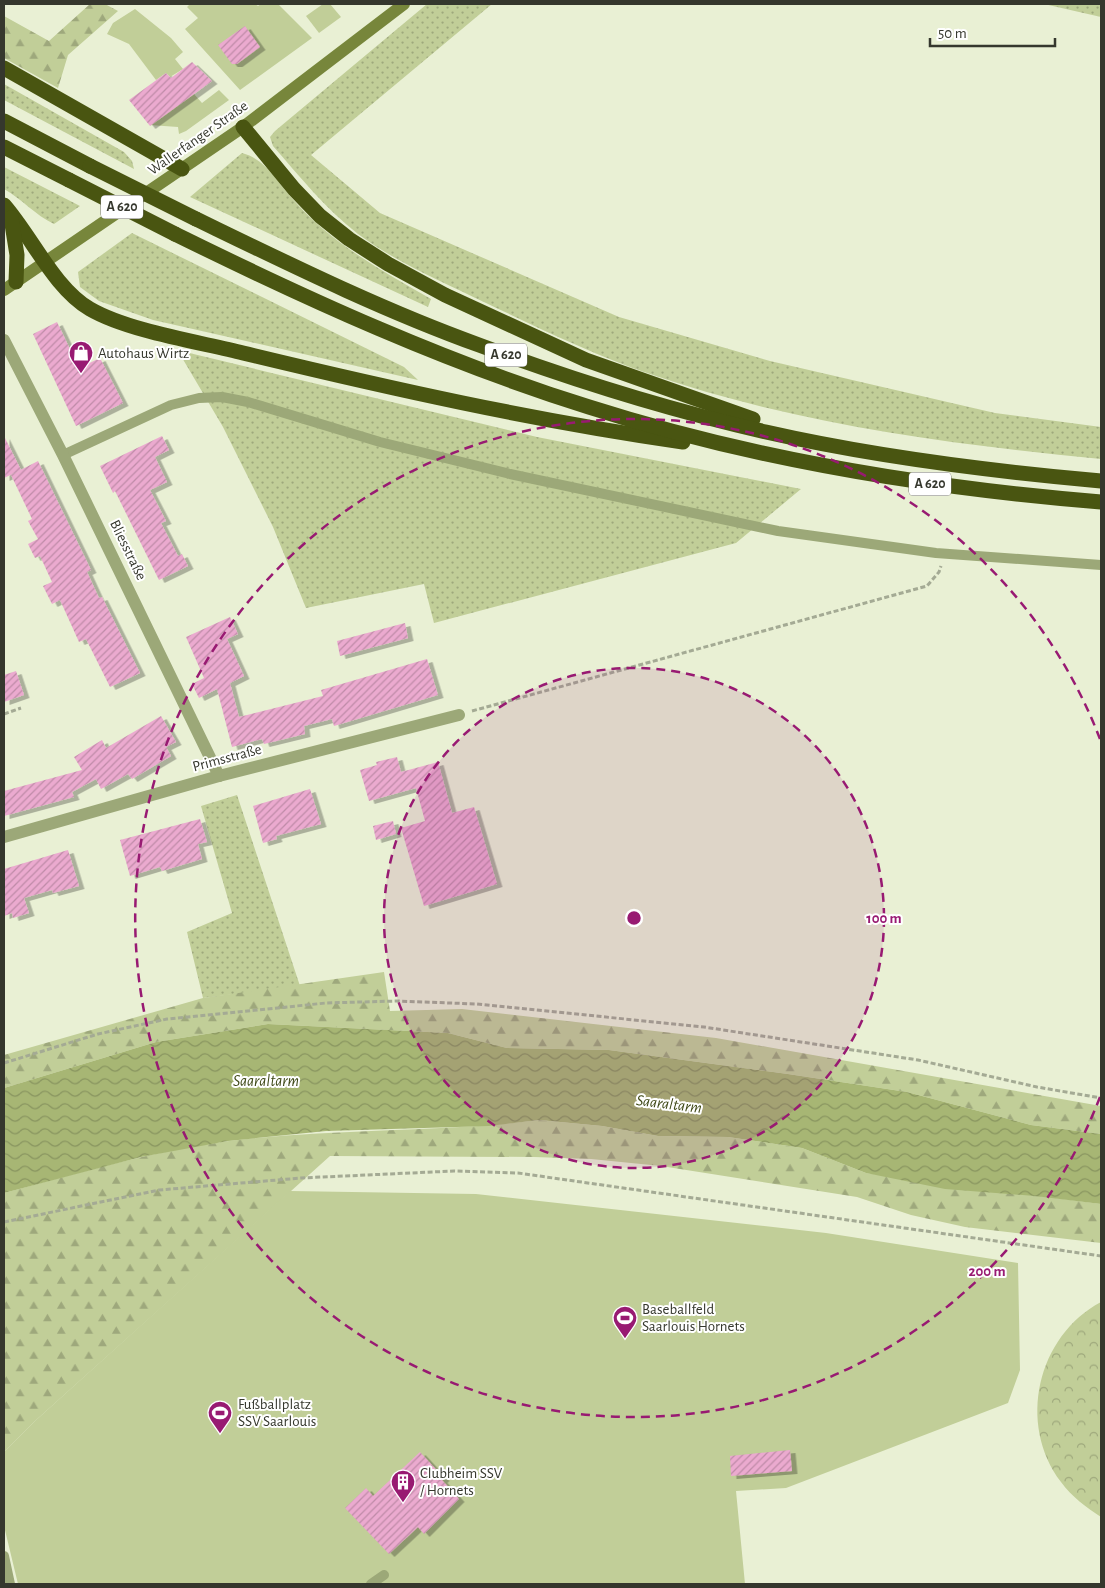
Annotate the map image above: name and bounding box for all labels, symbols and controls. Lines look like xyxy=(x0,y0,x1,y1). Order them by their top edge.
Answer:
scale bar xyxy=(930,15,1055,47)
text: 50 m xyxy=(938,26,967,41)
street label: Wallerfanger Straße xyxy=(145,98,251,178)
road number: A 620 xyxy=(101,196,143,218)
shop icon: Autohaus Wirtz xyxy=(68,340,94,374)
road number: A 620 xyxy=(485,344,527,366)
place label: Autohaus Wirtz xyxy=(98,346,189,361)
road number: A 620 xyxy=(909,472,951,496)
street label: Bliesstraße xyxy=(107,517,149,583)
street label: Primsstraße xyxy=(191,742,263,774)
centre of rings xyxy=(625,909,643,927)
text: 100 m xyxy=(866,911,902,926)
water label: Saaraltarm xyxy=(233,1073,299,1089)
water label: Saaraltarm xyxy=(635,1092,703,1116)
text: 200 m xyxy=(968,1264,1006,1279)
place label: Baseballfeld Saarlouis Hornets xyxy=(642,1302,745,1334)
sports icon: Baseballfeld Saarlouis Hornets xyxy=(612,1305,638,1339)
place label: Fußballplatz SSV Saarlouis xyxy=(238,1397,316,1429)
sports icon: Fußballplatz SSV Saarlouis xyxy=(207,1400,233,1434)
place label: Clubheim SSV / Hornets xyxy=(420,1466,503,1498)
building icon: Clubheim SSV / Hornets xyxy=(390,1469,416,1503)

